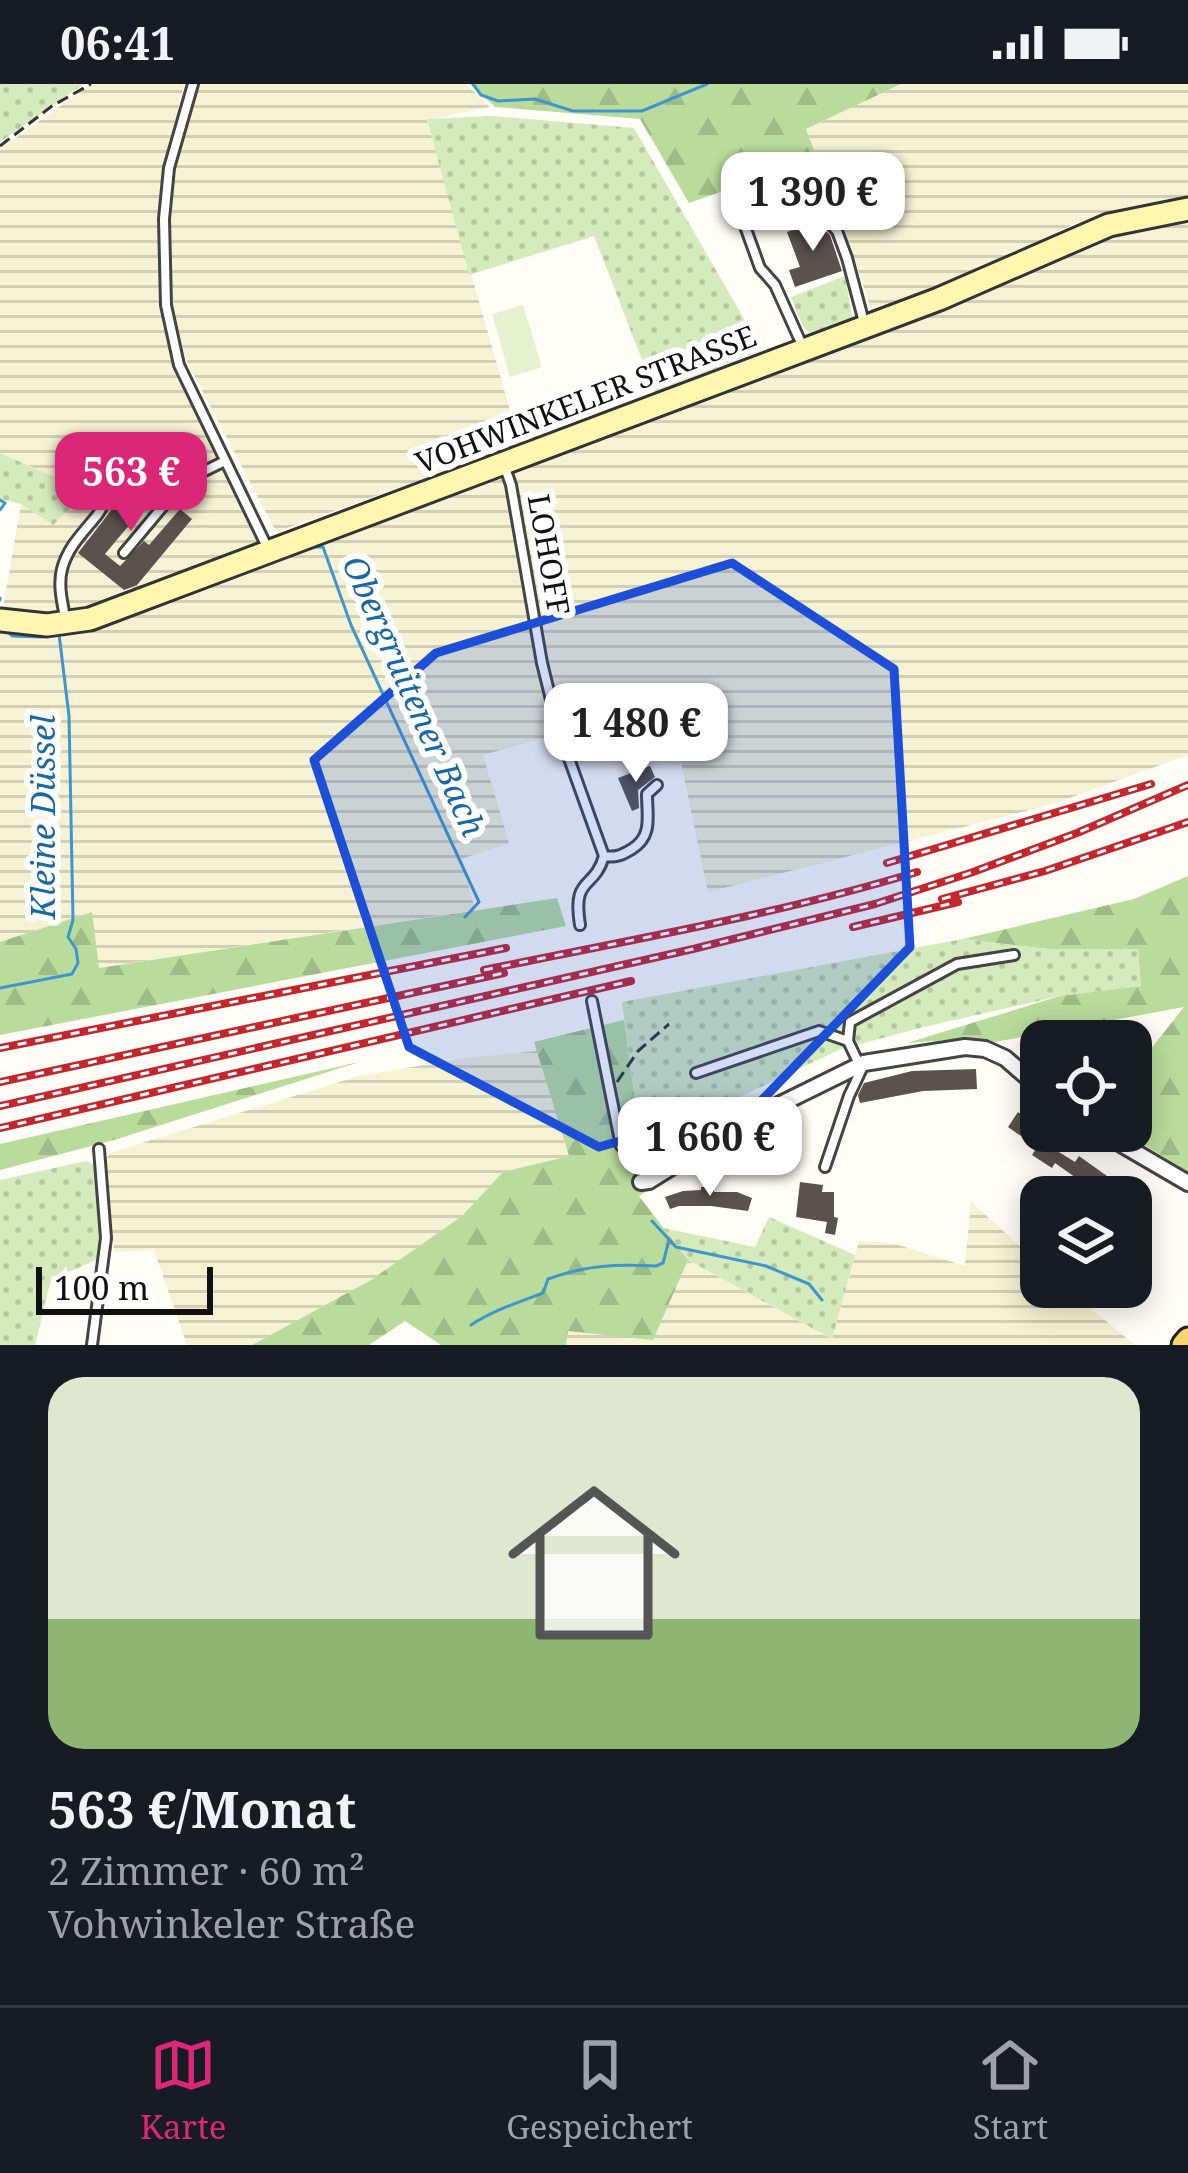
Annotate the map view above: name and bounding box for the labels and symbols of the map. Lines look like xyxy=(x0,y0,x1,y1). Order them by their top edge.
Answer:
pin: 1 390 € xyxy=(702,152,924,254)
street label: VOHWINKELER STRASSE xyxy=(409,315,762,483)
pin: 563 € xyxy=(47,432,215,534)
street label: LOHOFF xyxy=(519,491,580,619)
water label: Obergruitener Bach xyxy=(332,548,497,843)
pin: 1 480 € xyxy=(525,683,747,785)
water label: Kleine Düssel xyxy=(20,715,65,920)
pin: 1 660 € xyxy=(599,1097,821,1199)
scale bar xyxy=(36,1261,213,1314)

